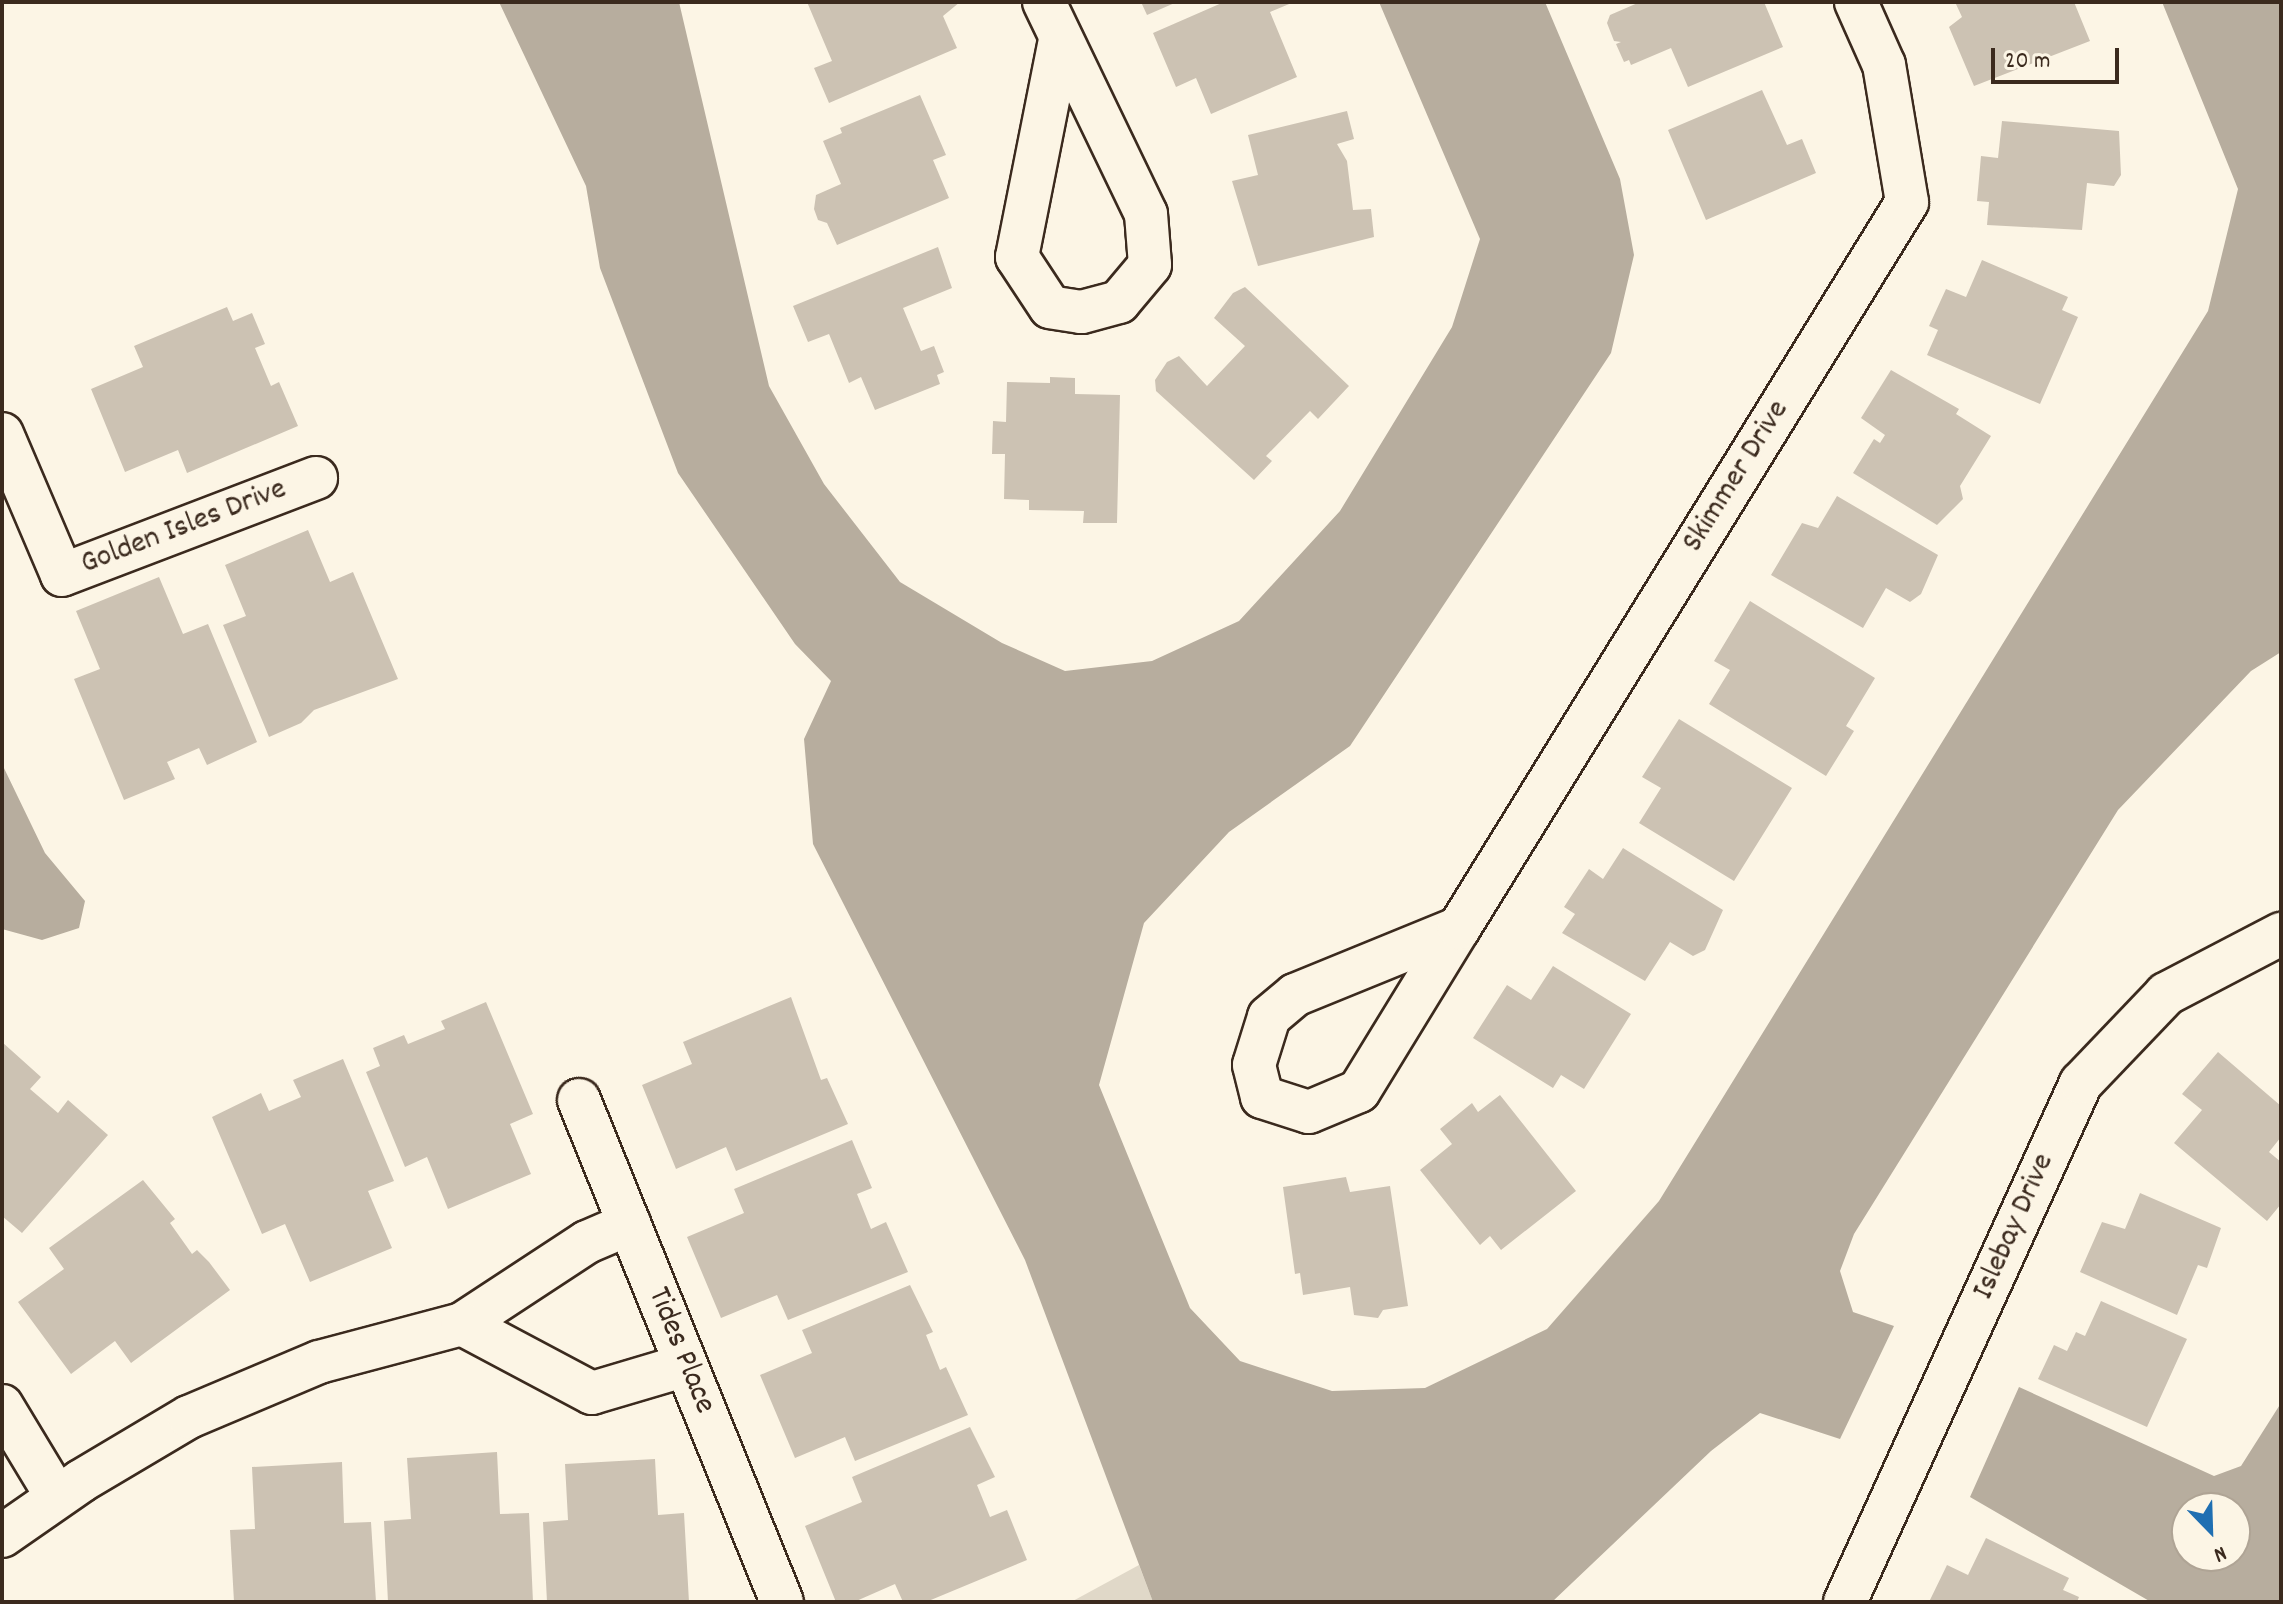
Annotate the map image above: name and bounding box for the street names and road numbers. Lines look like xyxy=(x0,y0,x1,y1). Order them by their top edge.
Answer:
street label: Skimmer Drive xyxy=(1675,394,1799,560)
street label: Golden Isles Drive xyxy=(76,471,292,585)
street label: Islebay Drive xyxy=(1966,1148,2064,1306)
street label: Tides Place xyxy=(637,1282,723,1420)

